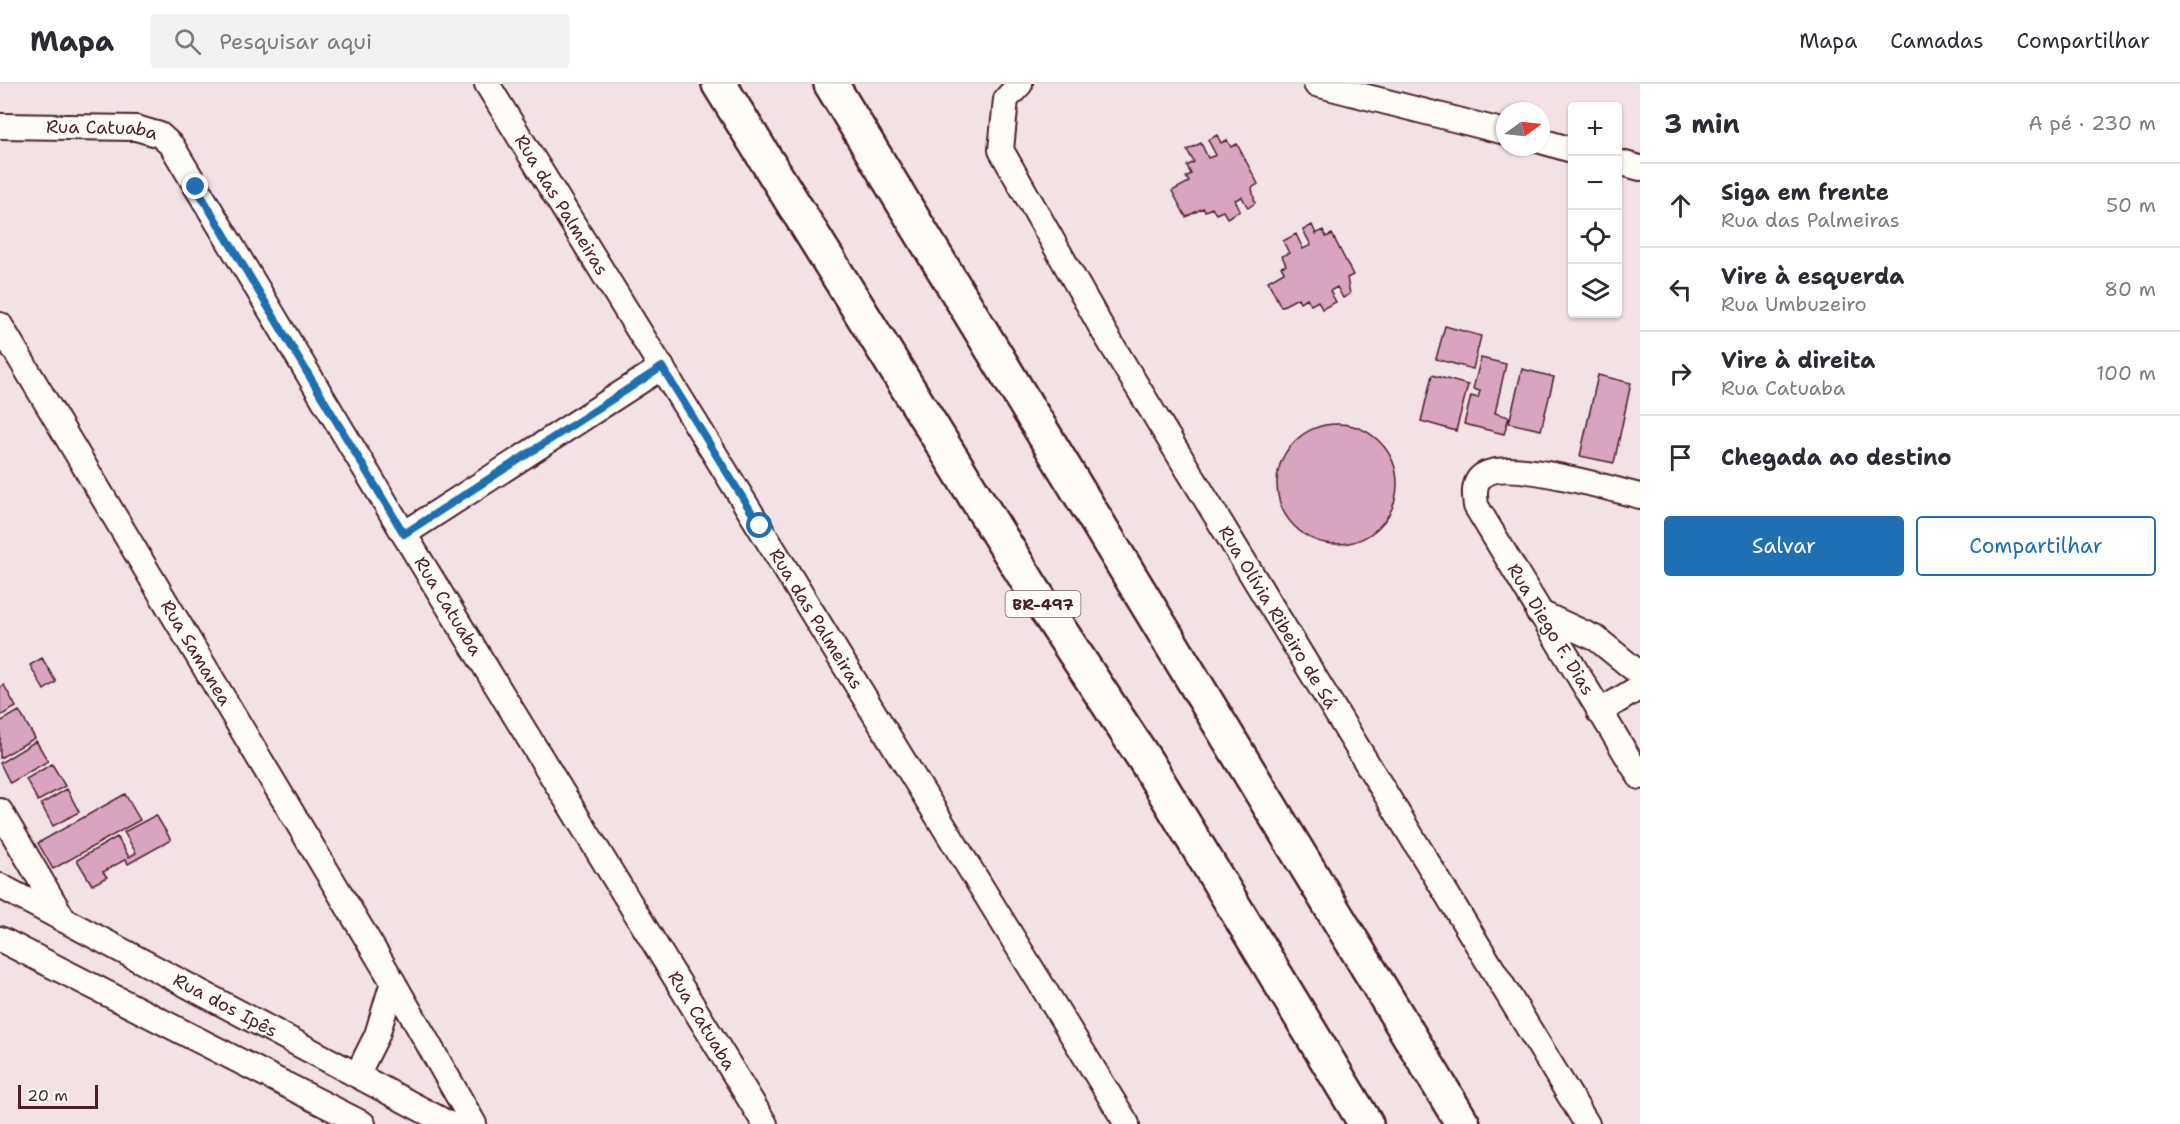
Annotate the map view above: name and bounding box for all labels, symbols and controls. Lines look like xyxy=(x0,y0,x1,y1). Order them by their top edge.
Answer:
search box xyxy=(150,14,570,68)
text: Mapa xyxy=(30,22,114,60)
icon: search xyxy=(171,25,204,58)
text: Pesquisar aqui xyxy=(219,27,372,56)
text: Mapa xyxy=(1799,27,1857,55)
text: Camadas xyxy=(1890,27,1984,55)
text: Compartilhar xyxy=(2017,27,2150,55)
north arrow xyxy=(1496,102,1550,156)
map controls xyxy=(1568,102,1622,318)
button: + xyxy=(1568,102,1622,156)
text: 3 min xyxy=(1664,106,1740,141)
text: A pé · 230 m xyxy=(2028,110,2156,136)
street label: Rua Catuaba xyxy=(46,115,160,146)
street label: Rua das Palmeiras xyxy=(509,130,614,280)
button: − xyxy=(1568,156,1622,210)
route end xyxy=(182,173,208,199)
text: Siga em frente xyxy=(1721,178,1889,207)
icon: ahead xyxy=(1664,189,1697,222)
text: 50 m xyxy=(2106,192,2156,218)
text: Rua das Palmeiras xyxy=(1721,207,1900,233)
button: locate xyxy=(1568,210,1622,264)
text: Vire à esquerda xyxy=(1721,262,1904,291)
button: layers xyxy=(1568,264,1622,318)
icon: left xyxy=(1664,273,1697,306)
text: 80 m xyxy=(2104,276,2156,302)
text: Rua Umbuzeiro xyxy=(1721,291,1867,317)
text: Vire à direita xyxy=(1721,346,1875,375)
icon: right xyxy=(1664,357,1697,390)
text: 100 m xyxy=(2096,360,2156,386)
text: Rua Catuaba xyxy=(1721,375,1845,401)
icon: arrive xyxy=(1664,441,1697,474)
text: Chegada ao destino xyxy=(1721,443,1952,472)
route start xyxy=(746,512,772,538)
button: Salvar xyxy=(1664,516,1904,576)
button: Compartilhar xyxy=(1916,516,2156,576)
street label: Rua Olívia Ribeiro de Sá xyxy=(1213,521,1343,713)
street label: Rua das Palmeiras xyxy=(764,544,869,694)
street label: Rua Catuaba xyxy=(409,552,488,660)
street label: Rua Diego F. Dias xyxy=(1502,559,1600,700)
road number: BR-497 xyxy=(1006,591,1080,617)
street label: Rua Samanea xyxy=(155,595,237,710)
street label: Rua Catuaba xyxy=(662,967,741,1075)
street label: Rua dos Ipês xyxy=(169,968,282,1043)
scale bar xyxy=(18,1082,98,1110)
text: 20 m xyxy=(27,1085,68,1106)

